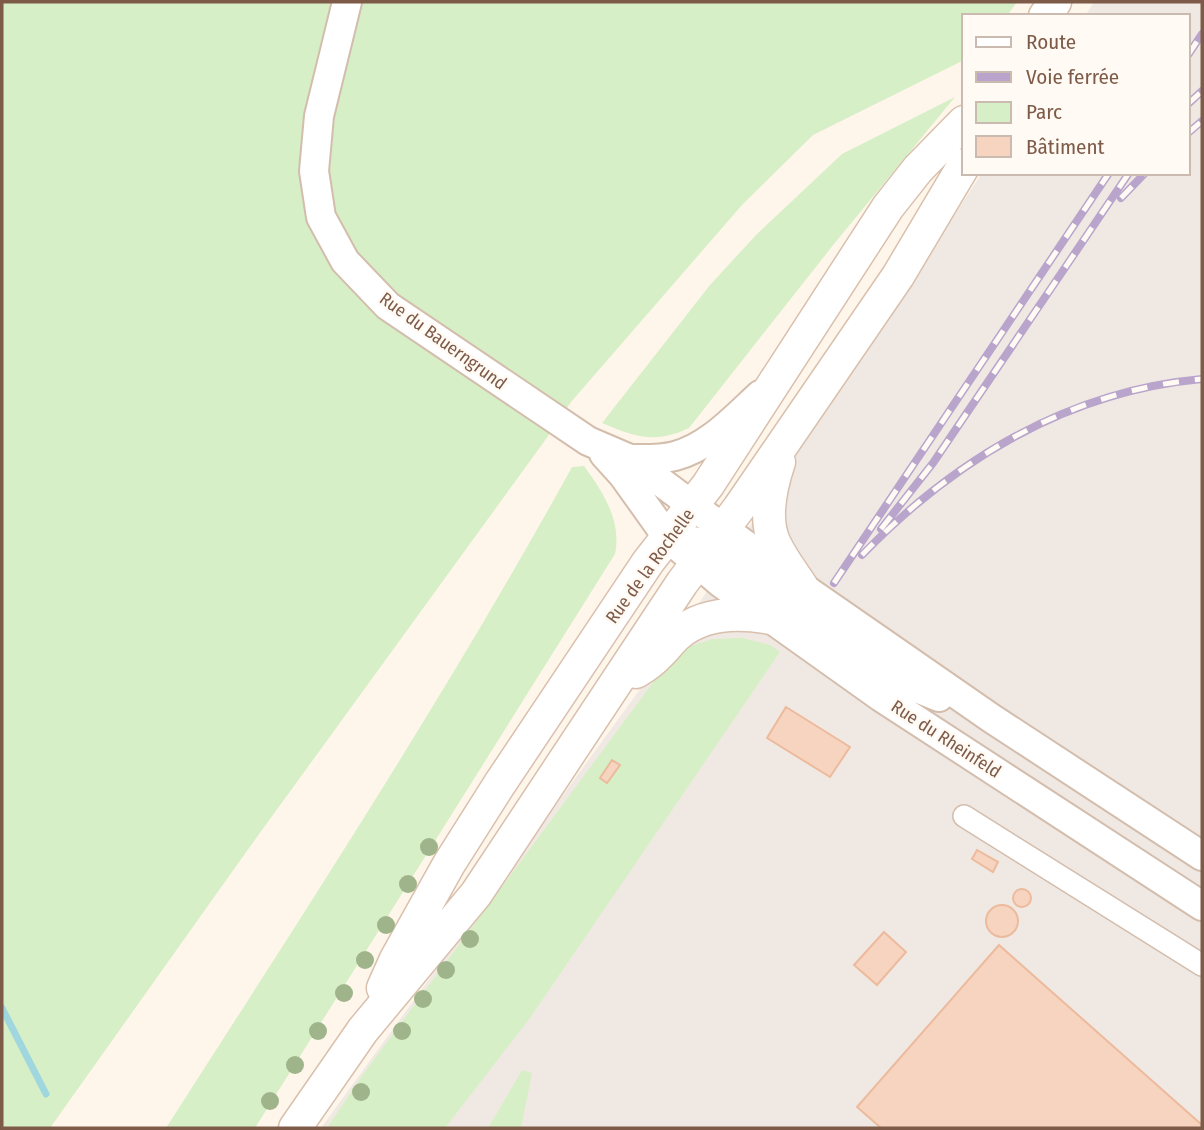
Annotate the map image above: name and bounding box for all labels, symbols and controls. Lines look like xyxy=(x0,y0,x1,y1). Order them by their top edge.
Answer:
legend xyxy=(962,14,1190,175)
text: Route xyxy=(1026,29,1076,55)
text: Voie ferrée xyxy=(1026,64,1119,90)
text: Parc xyxy=(1026,99,1062,125)
text: Bâtiment xyxy=(1026,134,1105,160)
street label: Rue du Bauerngrund xyxy=(375,288,511,394)
street label: Rue de la Rochelle xyxy=(601,504,699,628)
street label: Rue du Rheinfeld xyxy=(887,695,1005,783)

